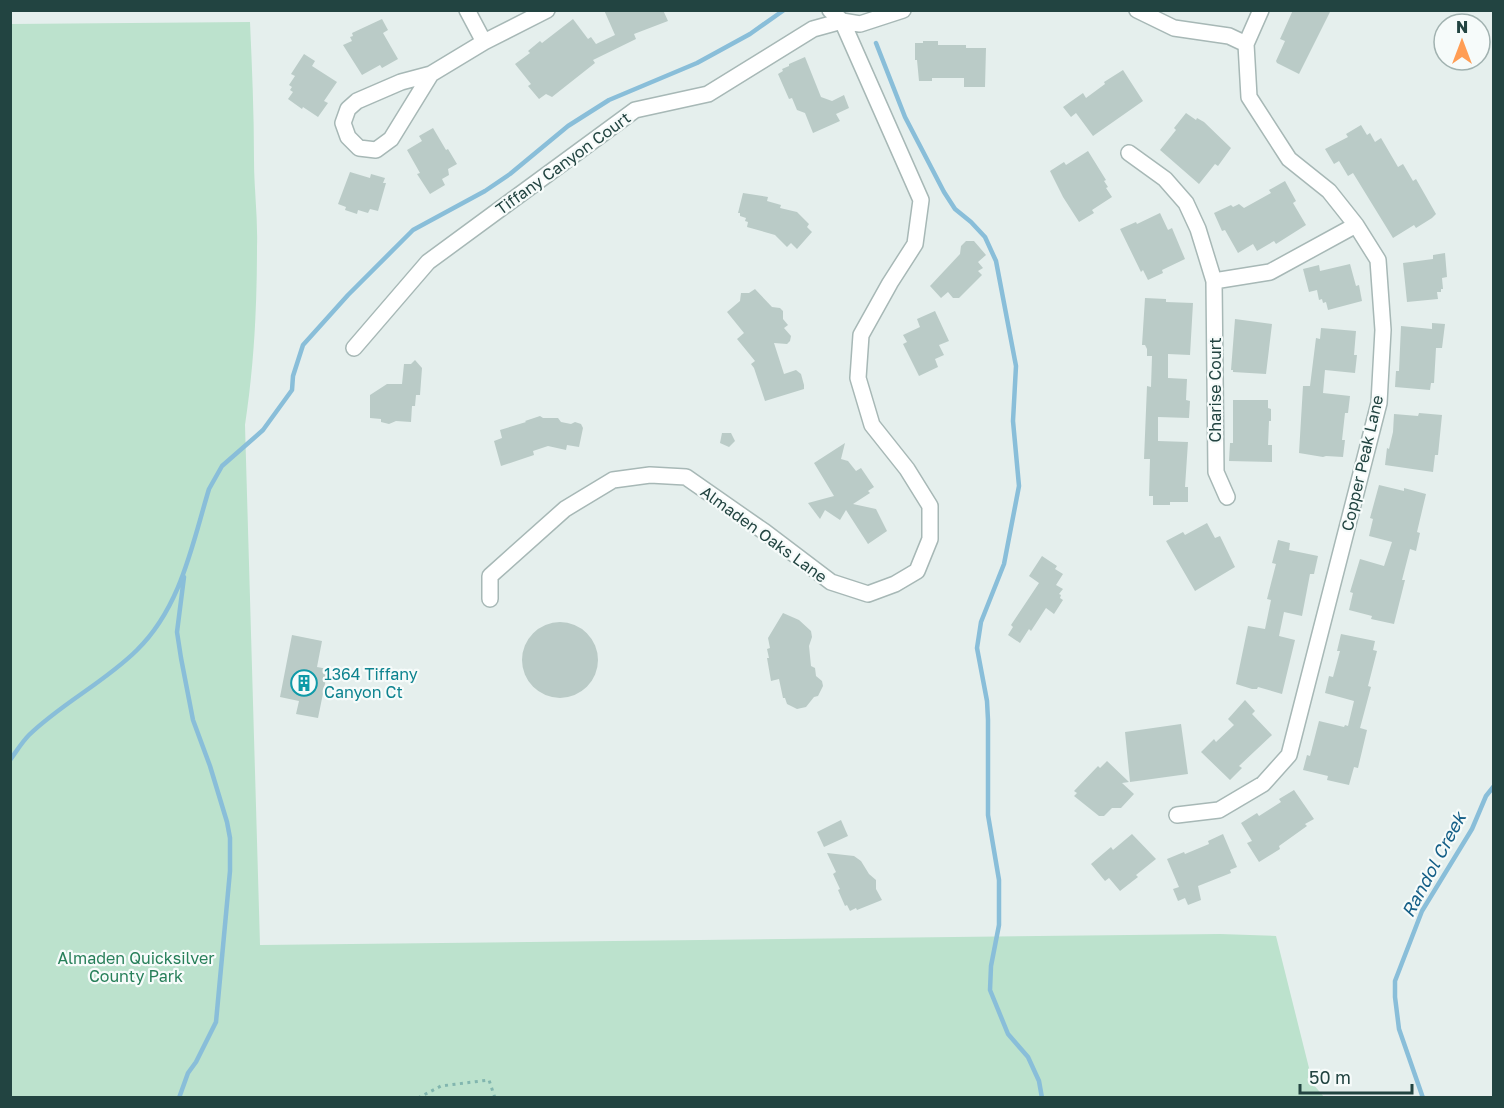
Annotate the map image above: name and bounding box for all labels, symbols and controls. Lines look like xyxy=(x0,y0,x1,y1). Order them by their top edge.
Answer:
north arrow xyxy=(1432,12,1492,72)
text: N xyxy=(1456,17,1468,37)
street label: Tiffany Canyon Court xyxy=(492,107,634,219)
street label: Charise Court xyxy=(1205,337,1225,443)
street label: Copper Peak Lane xyxy=(1337,393,1387,533)
street label: Almaden Oaks Lane xyxy=(697,481,831,587)
place label: 1364 Tiffany Canyon Ct xyxy=(324,664,418,702)
building icon: 1364 Tiffany Canyon Ct xyxy=(289,668,319,698)
water label: Randol Creek xyxy=(1396,807,1471,921)
park label: Almaden Quicksilver County Park xyxy=(58,948,214,986)
scale bar xyxy=(1300,1057,1412,1095)
text: 50 m xyxy=(1309,1066,1351,1088)

